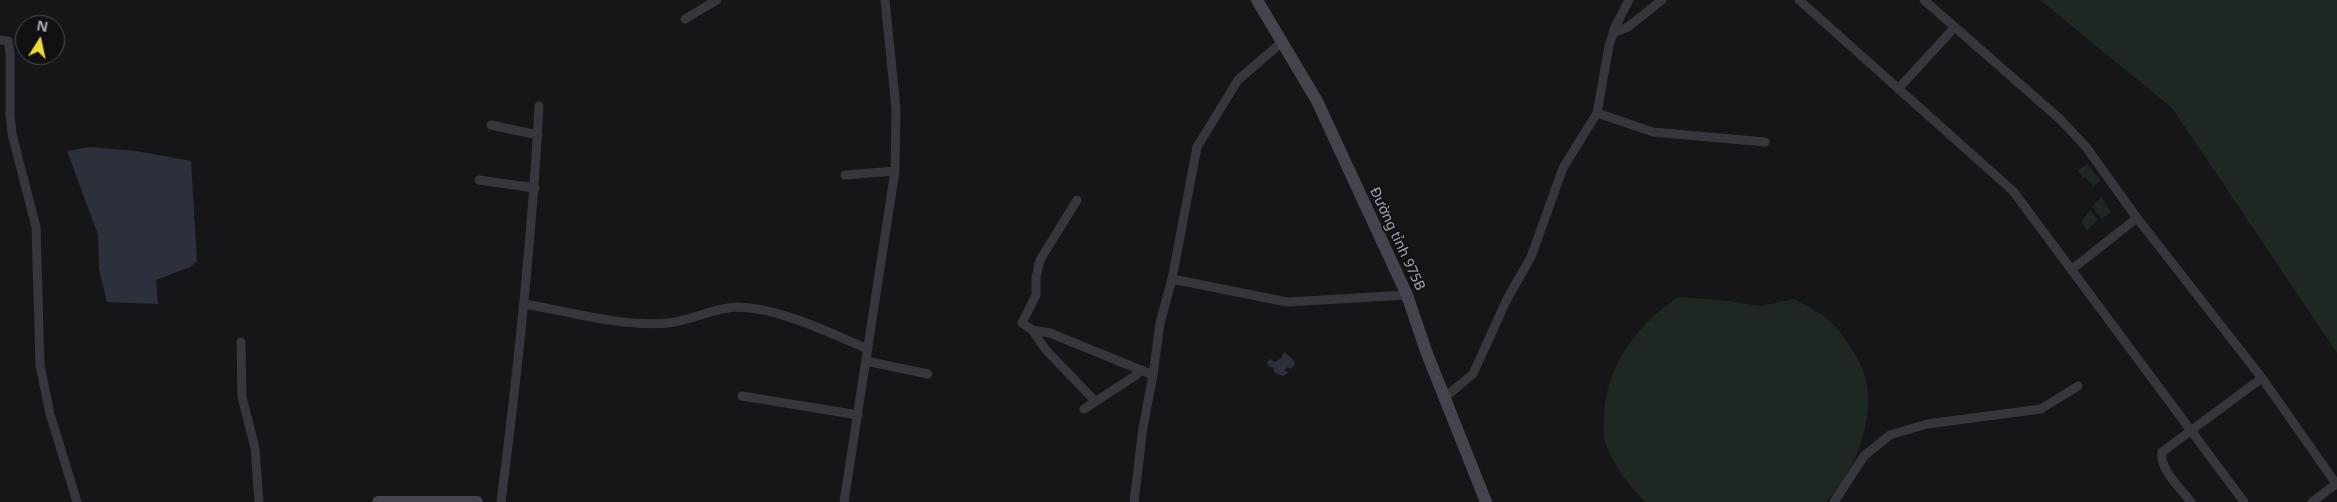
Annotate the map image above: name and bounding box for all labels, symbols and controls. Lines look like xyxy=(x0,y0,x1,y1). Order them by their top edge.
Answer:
north arrow xyxy=(15,15,65,65)
text: N xyxy=(35,15,50,36)
street label: Đường tỉnh 975B xyxy=(1366,185,1428,293)

